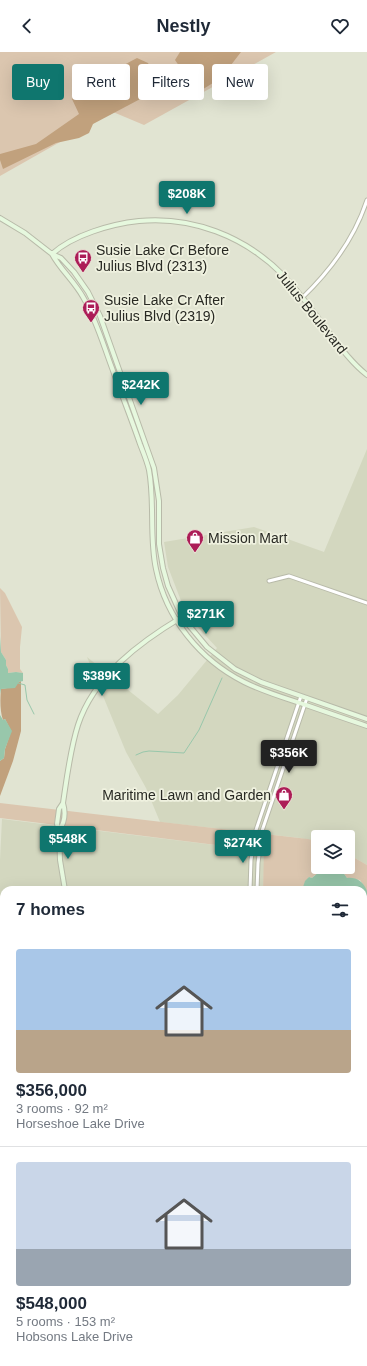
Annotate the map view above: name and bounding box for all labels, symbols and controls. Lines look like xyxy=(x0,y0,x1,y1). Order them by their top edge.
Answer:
icon: back xyxy=(16,15,38,37)
icon: heart xyxy=(329,15,351,37)
text: Nestly xyxy=(156,16,211,36)
chip: Buy xyxy=(12,64,64,100)
chip: Rent xyxy=(72,64,130,100)
chip: Filters xyxy=(138,64,204,100)
chip: New xyxy=(212,64,268,100)
pin: $208K xyxy=(159,181,215,215)
text: $208K xyxy=(168,186,206,201)
place label: Susie Lake Cr Before Julius Blvd (2313) xyxy=(96,242,229,274)
bus stop icon: Susie Lake Cr Before Julius Blvd (2313) xyxy=(73,248,93,273)
street label: Julius Boulevard xyxy=(273,267,351,357)
place label: Susie Lake Cr After Julius Blvd (2319) xyxy=(104,292,225,324)
bus stop icon: Susie Lake Cr After Julius Blvd (2319) xyxy=(81,298,101,323)
pin: $242K xyxy=(113,372,169,406)
text: $242K xyxy=(122,377,160,392)
shop icon: Mission Mart xyxy=(185,528,205,553)
place label: Mission Mart xyxy=(208,530,287,546)
pin: $271K xyxy=(178,601,234,635)
text: $271K xyxy=(187,606,225,621)
pin: $389K xyxy=(74,663,130,697)
text: $389K xyxy=(83,668,121,683)
pin: $356K xyxy=(261,740,317,774)
text: $356K xyxy=(270,745,308,760)
shop icon: Maritime Lawn and Garden xyxy=(274,785,294,810)
place label: Maritime Lawn and Garden xyxy=(102,787,271,803)
pin: $548K xyxy=(40,826,96,860)
pin: $274K xyxy=(215,830,271,864)
map controls xyxy=(311,830,355,874)
button: layers xyxy=(311,830,355,874)
text: $548K xyxy=(49,831,87,846)
text: $274K xyxy=(224,835,262,850)
icon: filters xyxy=(329,899,351,921)
text: 7 homes xyxy=(16,900,85,919)
icon: home xyxy=(148,975,220,1047)
text: $356,000 xyxy=(16,1081,87,1100)
text: 3 rooms · 92 m² xyxy=(16,1101,108,1116)
text: Horseshoe Lake Drive xyxy=(16,1116,145,1131)
icon: home xyxy=(148,1188,220,1260)
text: $548,000 xyxy=(16,1294,87,1313)
text: 5 rooms · 153 m² xyxy=(16,1314,115,1329)
text: Hobsons Lake Drive xyxy=(16,1329,133,1344)

